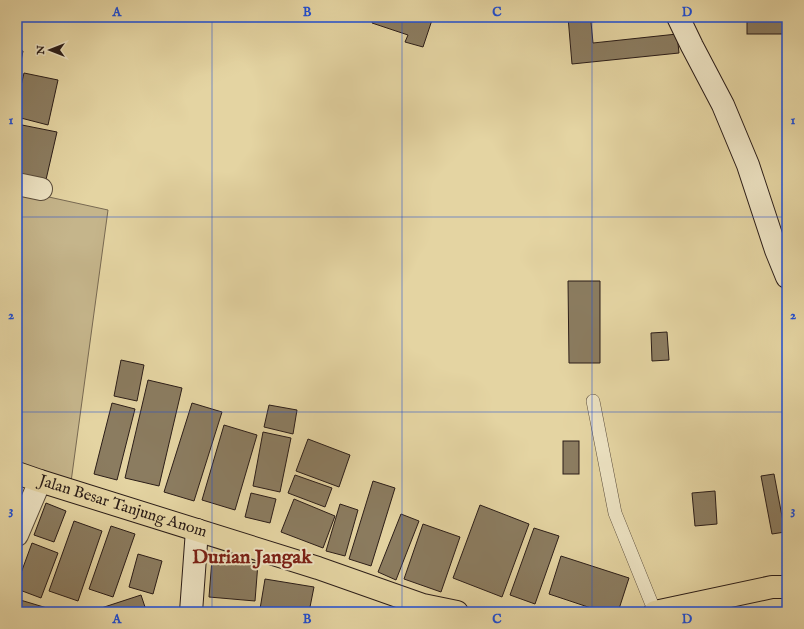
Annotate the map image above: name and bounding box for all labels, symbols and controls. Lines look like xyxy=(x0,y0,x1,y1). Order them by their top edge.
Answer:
text: A xyxy=(112,4,123,21)
text: B xyxy=(303,4,312,21)
text: C xyxy=(492,4,502,21)
text: D xyxy=(682,4,693,21)
north arrow xyxy=(30,30,70,70)
text: N xyxy=(34,45,48,56)
text: 1 xyxy=(9,112,14,129)
text: 1 xyxy=(791,112,796,129)
text: 2 xyxy=(8,307,14,324)
text: 2 xyxy=(790,307,796,324)
street label: Jalan Besar Tanjung Anom xyxy=(34,471,209,543)
text: 3 xyxy=(9,502,14,519)
text: 3 xyxy=(791,502,796,519)
district label: Durian Jangak xyxy=(192,545,313,570)
text: A xyxy=(112,611,123,628)
text: B xyxy=(303,611,312,628)
text: C xyxy=(492,611,502,628)
text: D xyxy=(682,611,693,628)

